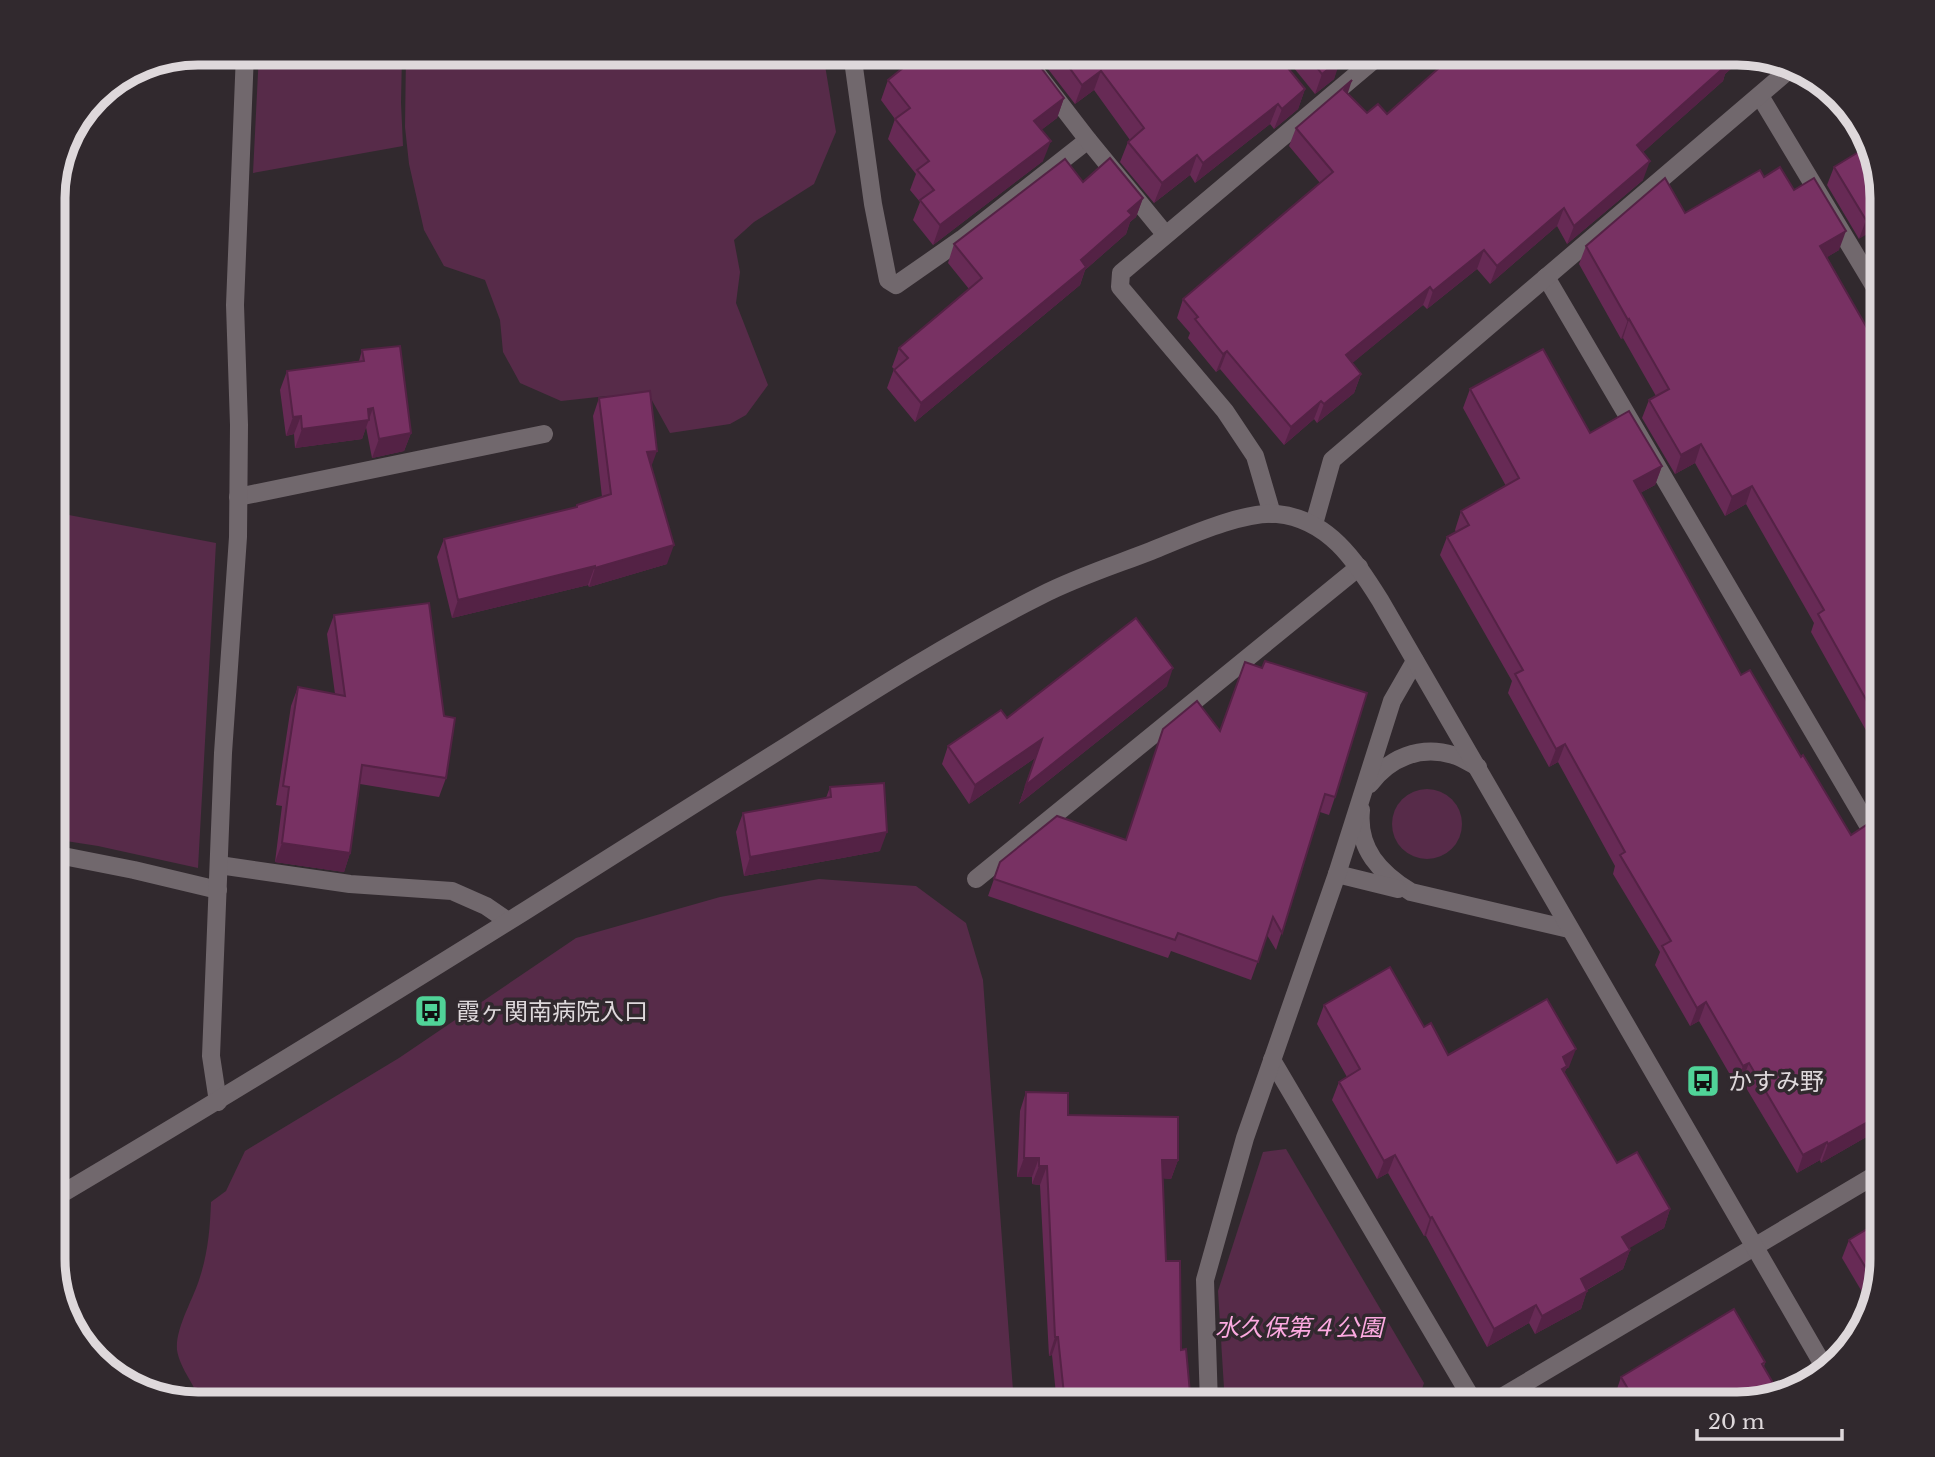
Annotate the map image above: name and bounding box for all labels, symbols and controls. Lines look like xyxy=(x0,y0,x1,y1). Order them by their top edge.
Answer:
bus stop icon: 霞ヶ関南病院入口 xyxy=(412,992,450,1030)
place label: 霞ヶ関南病院入口 xyxy=(456,997,648,1026)
bus stop icon: かすみ野 xyxy=(1684,1062,1722,1100)
place label: かすみ野 xyxy=(1728,1067,1824,1096)
park label: 水久保第４公園 xyxy=(1215,1313,1386,1342)
scale bar xyxy=(1697,1398,1842,1442)
text: 20 m xyxy=(1708,1409,1765,1435)

